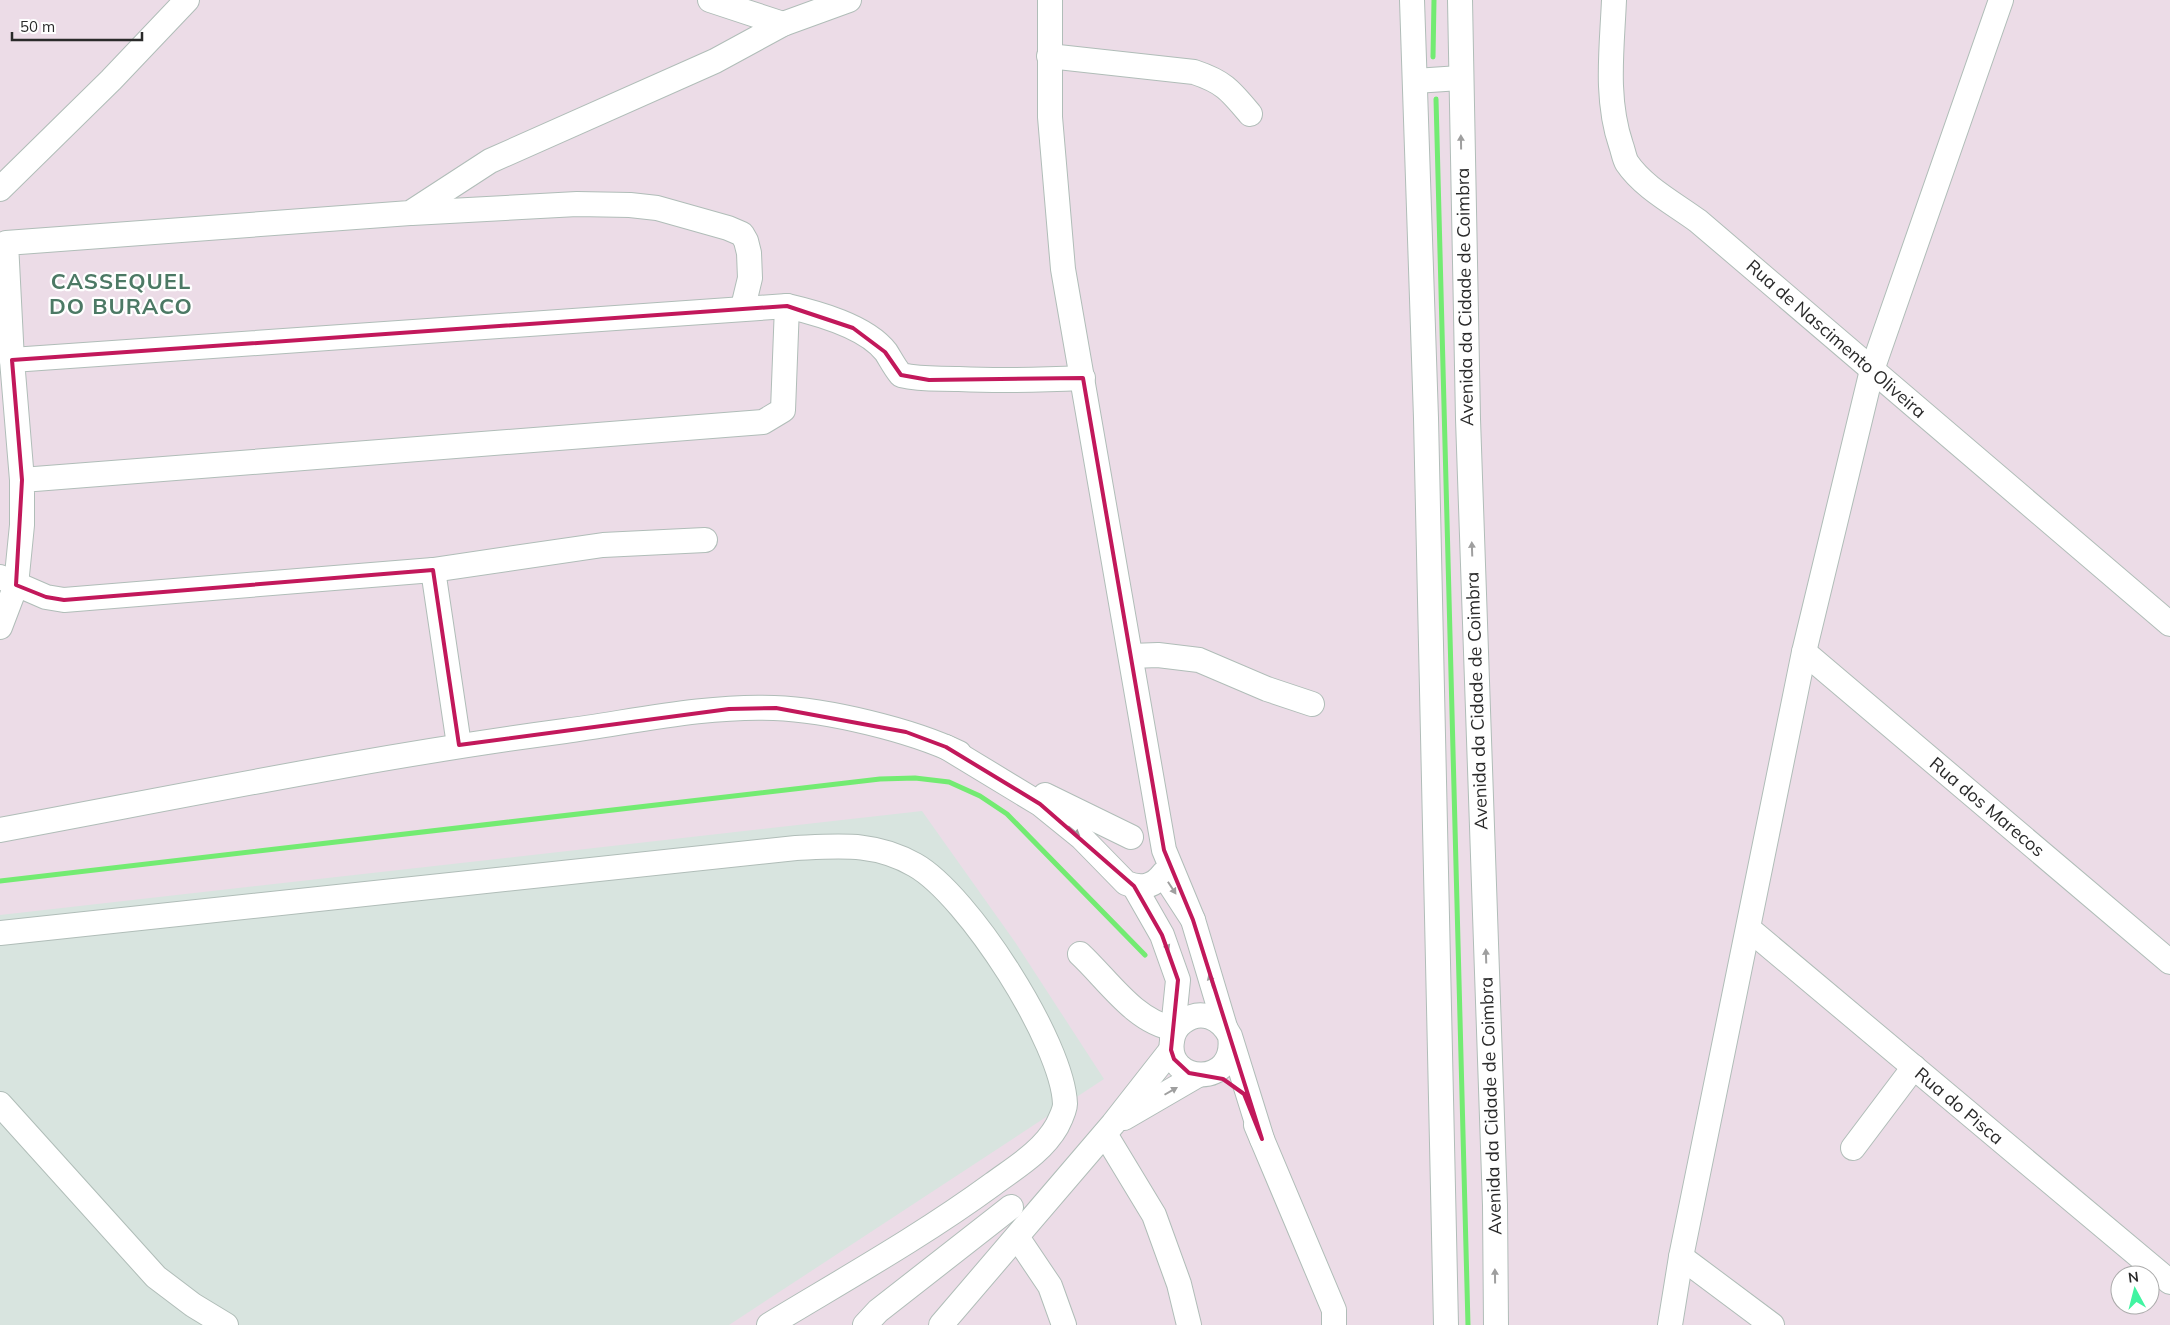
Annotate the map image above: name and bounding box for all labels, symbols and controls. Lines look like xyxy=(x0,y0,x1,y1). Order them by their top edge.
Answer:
scale bar xyxy=(12,10,142,42)
text: 50 m xyxy=(20,17,55,36)
one-way arrow xyxy=(1457,134,1465,150)
street label: Avenida da Cidade de Coimbra xyxy=(1451,168,1478,426)
street label: Rua de Nascimento Oliveira xyxy=(1742,254,1931,423)
district label: CASSEQUEL DO BURACO xyxy=(49,267,193,320)
one-way arrow xyxy=(1468,541,1476,557)
street label: Avenida da Cidade de Coimbra xyxy=(1461,572,1493,830)
street label: Rua dos Marecos xyxy=(1925,752,2050,862)
one-way arrow xyxy=(1067,826,1080,837)
one-way arrow xyxy=(1167,881,1177,894)
one-way arrow xyxy=(1162,937,1170,951)
one-way arrow xyxy=(1481,948,1489,964)
one-way arrow xyxy=(1207,973,1215,988)
street label: Avenida da Cidade de Coimbra xyxy=(1475,977,1507,1235)
street label: Rua do Pisca xyxy=(1910,1062,2008,1149)
one-way arrow xyxy=(1164,1086,1178,1095)
north arrow xyxy=(2110,1265,2160,1315)
one-way arrow xyxy=(1491,1268,1499,1284)
text: N xyxy=(2127,1268,2140,1287)

